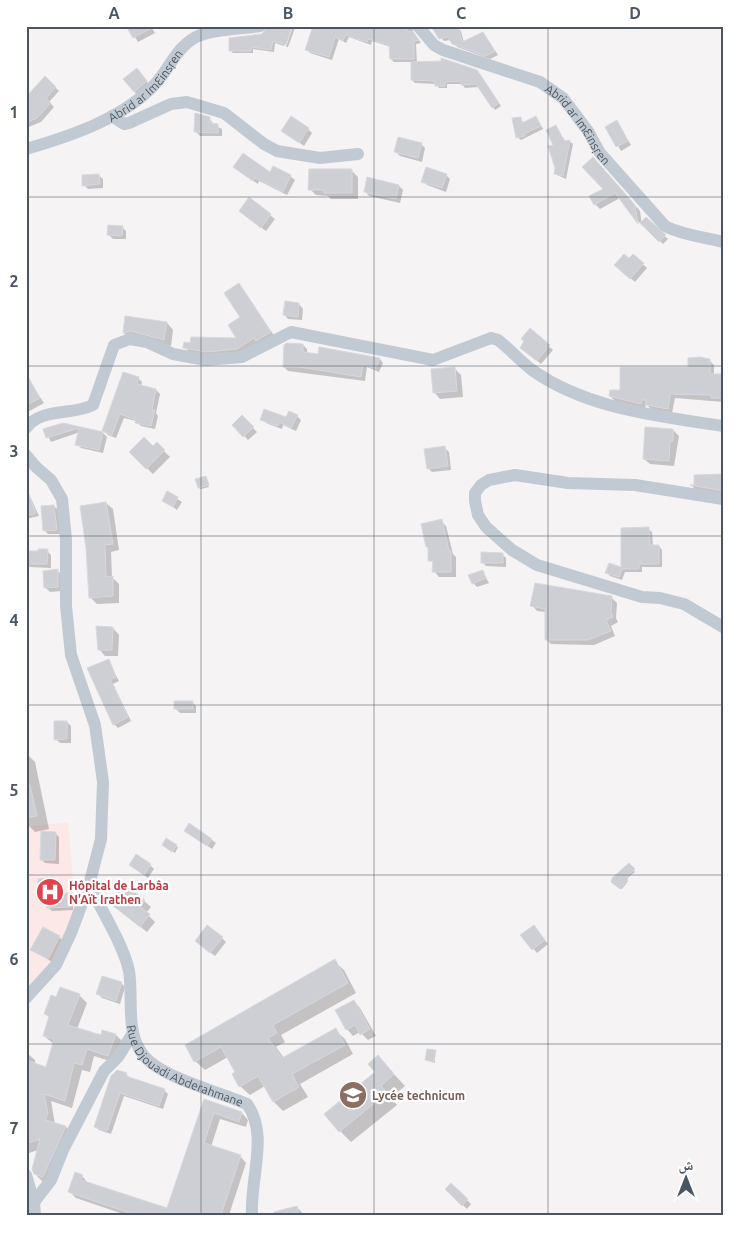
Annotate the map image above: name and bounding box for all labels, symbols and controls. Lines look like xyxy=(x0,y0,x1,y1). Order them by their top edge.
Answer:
text: A xyxy=(108,4,120,22)
text: B xyxy=(283,4,293,22)
text: C xyxy=(456,4,466,22)
text: D xyxy=(629,4,641,22)
street label: Abrid ar Imɛinsṛen xyxy=(106,47,185,124)
street label: Abrid ar Imɛinsṛen xyxy=(543,81,613,167)
text: 1 xyxy=(9,103,19,121)
text: 2 xyxy=(9,272,19,290)
text: 3 xyxy=(9,442,19,460)
text: 4 xyxy=(9,611,19,629)
text: 5 xyxy=(9,781,19,799)
hospital icon: Hôpital de Larbâa N'Aït Irathen xyxy=(35,877,65,907)
place label: Hôpital de Larbâa N'Aït Irathen xyxy=(69,879,169,906)
text: 6 xyxy=(9,950,19,968)
street label: Rue Djouadi Abderahmane xyxy=(125,1024,245,1108)
school or university icon: Lycée technicum xyxy=(338,1080,368,1110)
place label: Lycée technicum xyxy=(372,1089,465,1102)
text: 7 xyxy=(9,1119,19,1137)
north arrow xyxy=(662,1154,712,1204)
text: ش xyxy=(679,1157,694,1174)

